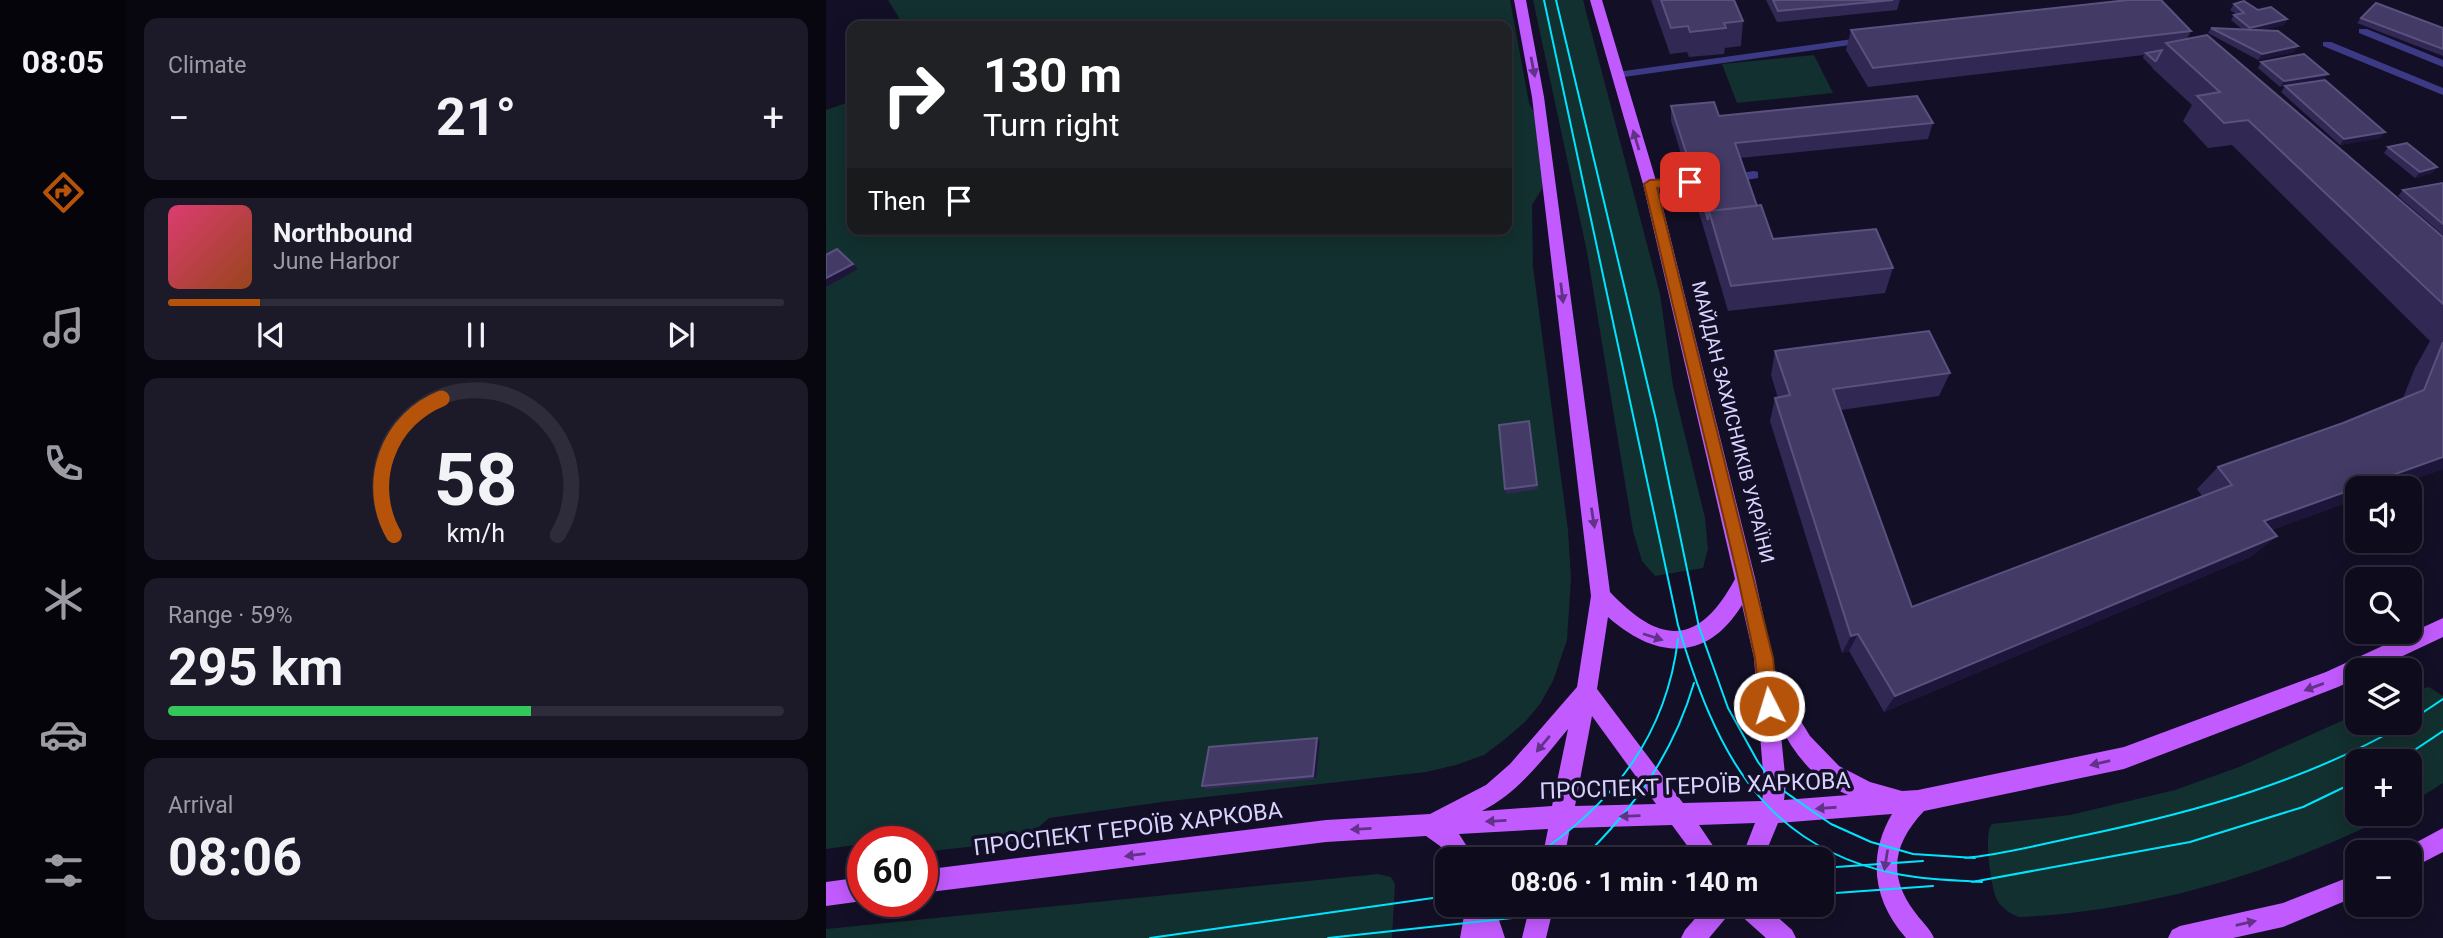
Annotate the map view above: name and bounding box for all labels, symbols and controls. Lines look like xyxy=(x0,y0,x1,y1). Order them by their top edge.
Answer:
text: 08:05 xyxy=(22,43,104,81)
text: 130 m xyxy=(983,47,1122,104)
icon: right xyxy=(868,49,959,140)
text: Climate xyxy=(168,52,247,79)
one-way arrow xyxy=(1527,56,1538,78)
text: 21° xyxy=(436,87,516,148)
text: − xyxy=(168,96,190,140)
text: + xyxy=(762,96,784,140)
text: Turn right xyxy=(983,106,1119,144)
one-way arrow xyxy=(1631,129,1641,150)
pin xyxy=(1660,152,1720,212)
icon: arrive xyxy=(1671,163,1709,201)
icon: directions xyxy=(39,168,88,217)
icon: arrive xyxy=(940,182,978,220)
text: Then xyxy=(868,186,926,216)
text: Northbound xyxy=(273,218,413,248)
text: June Harbor xyxy=(273,248,400,275)
street label: МАЙДАН ЗАХИСНИКІВ УКРАЇНИ xyxy=(1687,279,1779,565)
one-way arrow xyxy=(1557,282,1568,304)
icon: music xyxy=(39,303,88,352)
icon: previous xyxy=(252,316,290,354)
icon: pause xyxy=(457,316,495,354)
icon: next xyxy=(662,316,700,354)
text: 58 xyxy=(434,437,518,523)
icon: phone xyxy=(39,439,88,488)
map controls xyxy=(2345,476,2422,917)
button: sound xyxy=(2345,476,2422,553)
one-way arrow xyxy=(1588,507,1599,529)
text: km/h xyxy=(447,519,505,548)
button: search xyxy=(2345,567,2422,644)
icon: climate xyxy=(39,575,88,624)
text: Range · 59% xyxy=(168,602,293,629)
one-way arrow xyxy=(1643,632,1664,643)
text: 295 km xyxy=(168,637,343,698)
button: layers xyxy=(2345,658,2422,735)
position arrow xyxy=(1732,669,1806,743)
one-way arrow xyxy=(2304,681,2325,692)
icon: car xyxy=(39,710,88,759)
one-way arrow xyxy=(1536,736,1551,753)
button: + xyxy=(2345,749,2422,826)
one-way arrow xyxy=(2089,758,2111,769)
street label: ПРОСПЕКТ ГЕРОЇВ ХАРКОВА xyxy=(1539,767,1851,805)
text: Arrival xyxy=(168,792,233,819)
street label: ПРОСПЕКТ ГЕРОЇВ ХАРКОВА xyxy=(972,797,1284,861)
one-way arrow xyxy=(1814,803,1836,814)
one-way arrow xyxy=(1618,810,1640,821)
one-way arrow xyxy=(1484,816,1506,827)
one-way arrow xyxy=(1349,824,1371,835)
speed limit sign: 60 xyxy=(847,826,938,917)
text: 08:06 xyxy=(168,827,302,888)
button: − xyxy=(2345,840,2422,917)
icon: filters xyxy=(39,846,88,895)
one-way arrow xyxy=(1880,849,1891,871)
one-way arrow xyxy=(1124,850,1146,861)
text: 08:06 · 1 min · 140 m xyxy=(1511,867,1758,897)
one-way arrow xyxy=(2235,917,2257,928)

